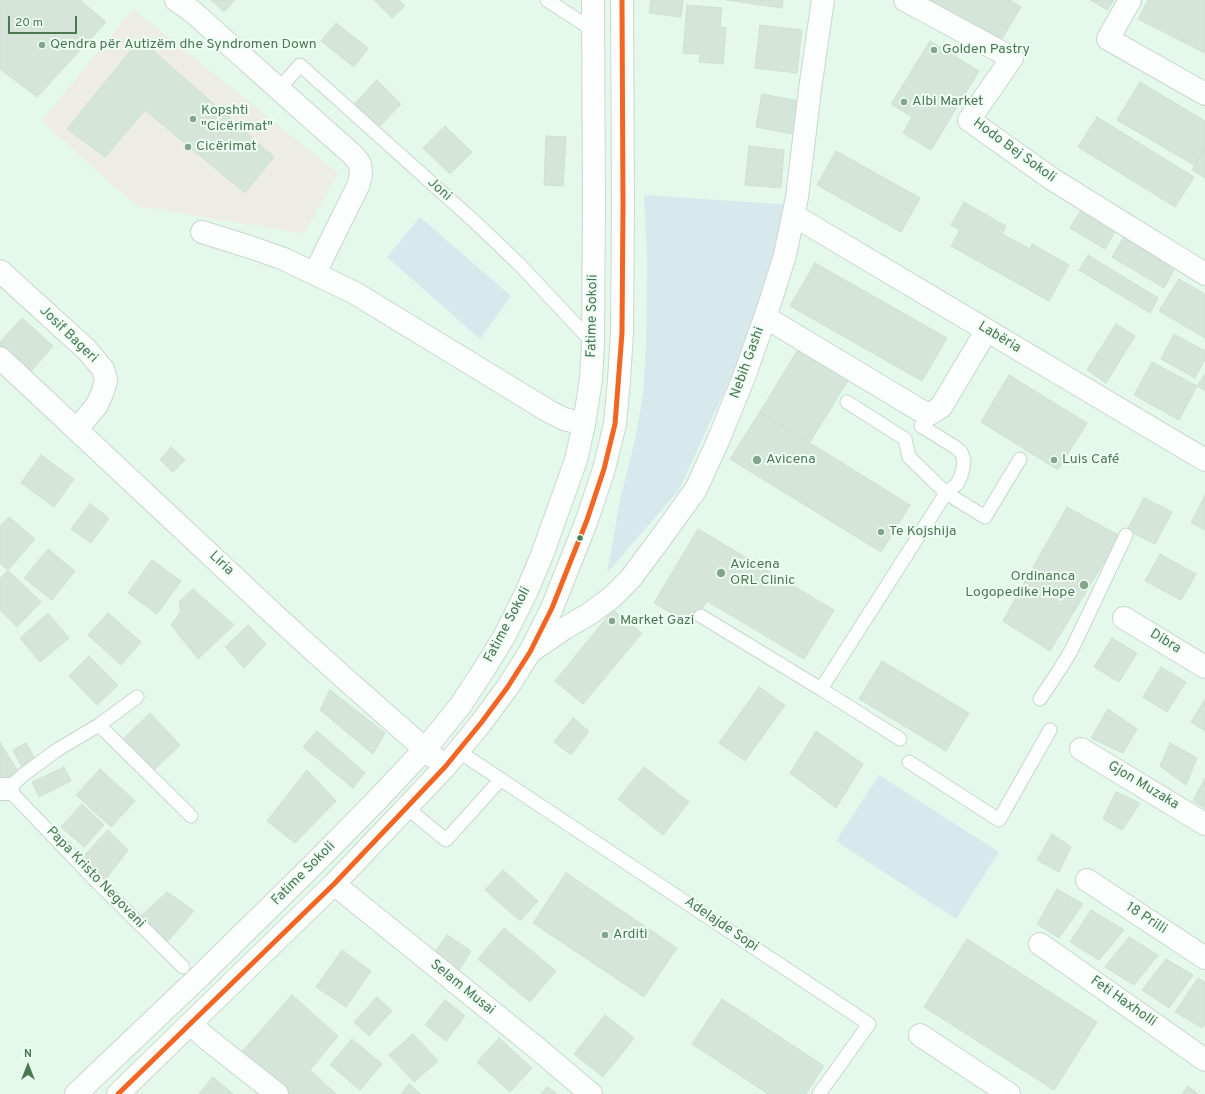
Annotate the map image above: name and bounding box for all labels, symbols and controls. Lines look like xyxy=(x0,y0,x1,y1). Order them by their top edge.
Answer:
scale bar xyxy=(10,8,79,34)
text: 20 m xyxy=(15,15,43,31)
place label: Qendra për Autizëm dhe Syndromen Down xyxy=(50,37,317,53)
marker: Qendra për Autizëm dhe Syndromen Down xyxy=(37,40,47,50)
place label: Golden Pastry xyxy=(942,42,1030,58)
marker: Golden Pastry xyxy=(929,45,939,55)
place label: Albi Market xyxy=(912,94,983,110)
marker: Albi Market xyxy=(899,97,909,107)
place label: Kopshti "Cicërimat" xyxy=(201,103,273,136)
marker: Kopshti "Cicërimat" xyxy=(188,114,198,124)
street label: Hodo Bej Sokoli xyxy=(969,115,1059,187)
place label: Cicërimat xyxy=(196,139,257,155)
marker: Cicërimat xyxy=(183,142,193,152)
street label: Joni xyxy=(423,175,455,205)
street label: Fatime Sokoli xyxy=(584,274,602,358)
street label: Josif Bageri xyxy=(35,303,101,367)
street label: Labëria xyxy=(974,319,1024,357)
street label: Nebih Gashi xyxy=(727,325,769,401)
place label: Avicena xyxy=(766,452,816,468)
place label: Luis Café xyxy=(1062,452,1119,468)
marker: Avicena xyxy=(751,454,763,466)
marker: Luis Café xyxy=(1049,455,1059,465)
place label: Te Kojshija xyxy=(889,524,956,540)
marker: Te Kojshija xyxy=(876,527,886,537)
unlabelled marker xyxy=(575,533,585,543)
street label: Liria xyxy=(205,548,237,580)
place label: Avicena ORL Clinic xyxy=(730,557,795,590)
marker: Avicena ORL Clinic xyxy=(715,567,727,579)
place label: Ordinanca Logopedike Hope xyxy=(965,569,1075,602)
marker: Ordinanca Logopedike Hope xyxy=(1078,579,1090,591)
street label: Fatime Sokoli xyxy=(481,584,535,666)
place label: Market Gazi xyxy=(620,613,694,629)
marker: Market Gazi xyxy=(607,616,617,626)
street label: Dibra xyxy=(1146,626,1184,658)
street label: Gjon Muzaka xyxy=(1104,758,1182,814)
street label: Papa Kristo Negovani xyxy=(42,824,148,932)
street label: Fatime Sokoli xyxy=(269,839,339,909)
street label: Adelajde Sopi xyxy=(681,894,761,956)
street label: 18 Prilli xyxy=(1122,900,1170,938)
place label: Arditi xyxy=(613,927,648,943)
marker: Arditi xyxy=(600,930,610,940)
street label: Selam Musai xyxy=(426,957,498,1019)
street label: Feti Haxholli xyxy=(1087,973,1159,1031)
north arrow xyxy=(8,1046,48,1086)
text: N xyxy=(24,1047,32,1061)

